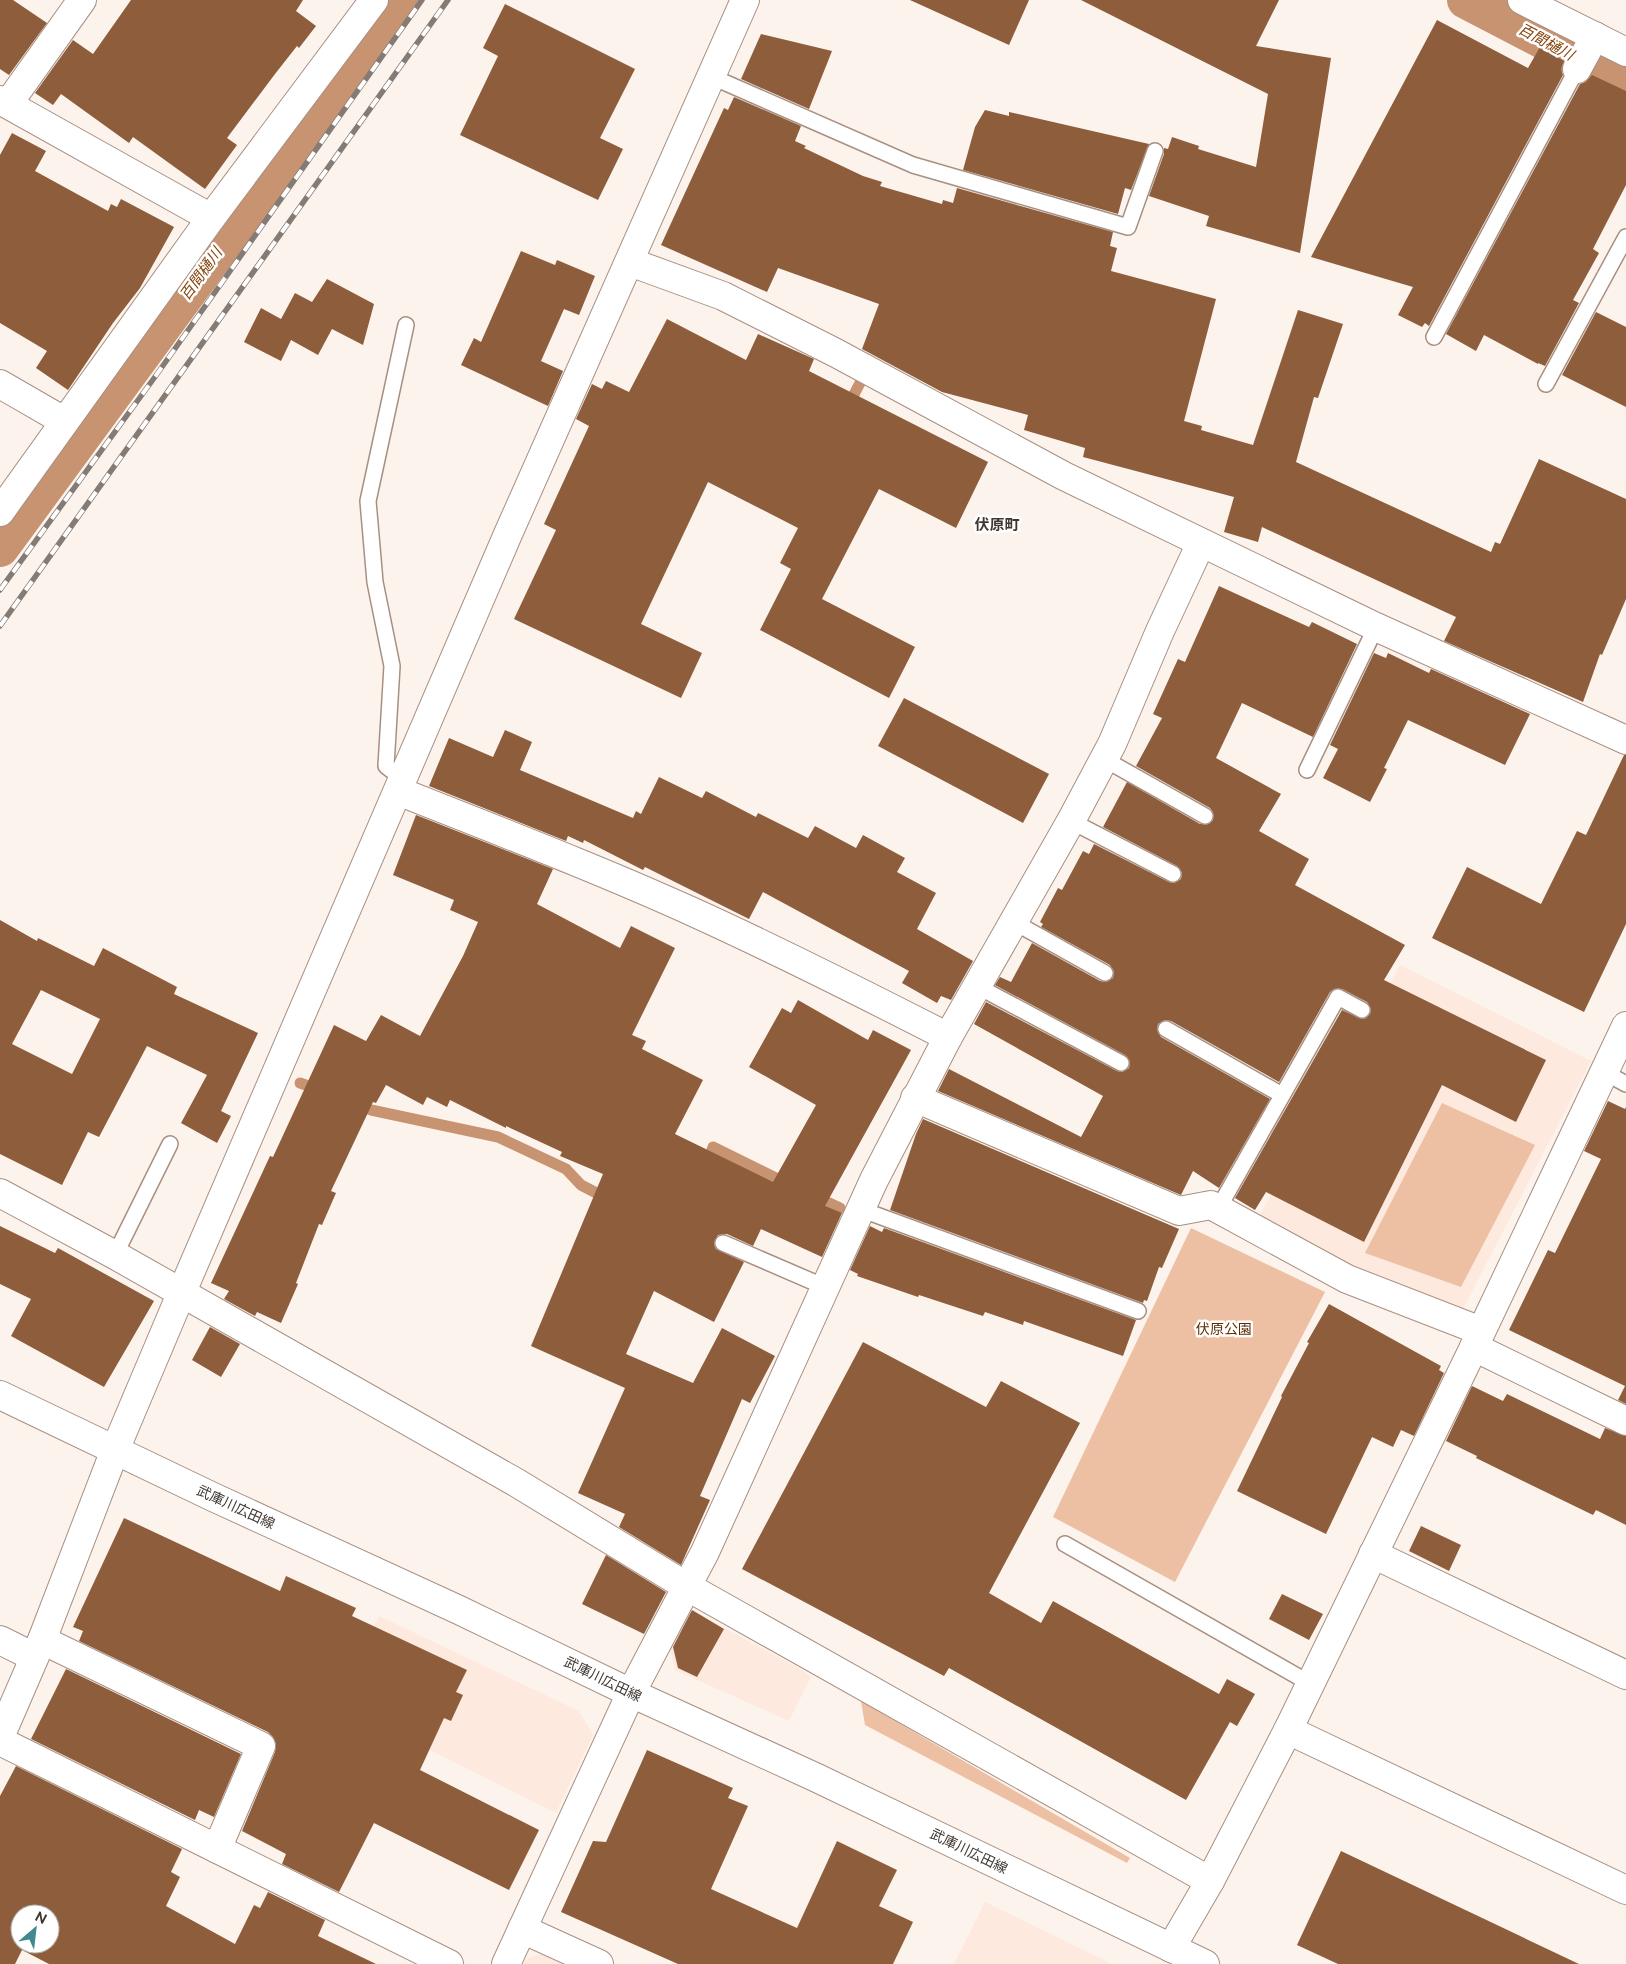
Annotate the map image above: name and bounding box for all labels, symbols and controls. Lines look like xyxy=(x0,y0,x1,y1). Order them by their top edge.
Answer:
water label: 百間樋川 xyxy=(1515,20,1578,65)
water label: 百間樋川 xyxy=(176,243,227,304)
district label: 伏原町 xyxy=(974,516,1020,534)
park label: 伏原公園 xyxy=(1196,1321,1252,1337)
street label: 武庫川広田線 xyxy=(195,1482,277,1532)
street label: 武庫川広田線 xyxy=(562,1653,644,1705)
street label: 武庫川広田線 xyxy=(928,1825,1010,1877)
north arrow xyxy=(10,1904,60,1954)
text: N xyxy=(33,1908,50,1927)

